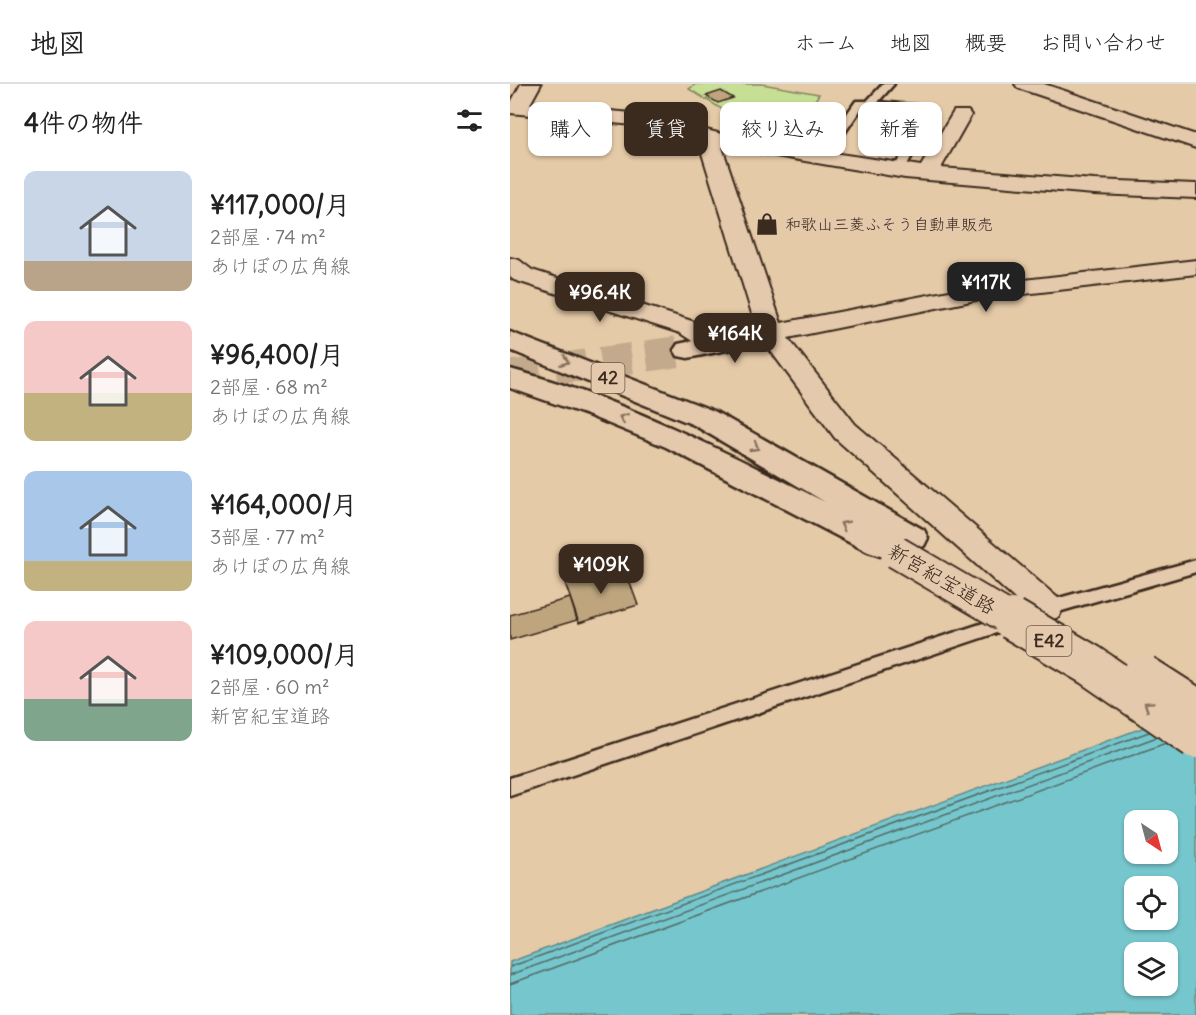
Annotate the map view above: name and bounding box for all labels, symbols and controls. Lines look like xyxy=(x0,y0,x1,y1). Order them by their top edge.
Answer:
text: 地図 xyxy=(30,25,86,61)
text: ホーム xyxy=(795,29,857,56)
text: 地図 xyxy=(890,29,932,56)
text: 概要 xyxy=(965,29,1007,56)
text: お問い合わせ xyxy=(1040,29,1166,56)
chip: 購入 xyxy=(528,102,612,156)
chip: 賃貸 xyxy=(624,102,708,156)
chip: 絞り込み xyxy=(720,102,846,156)
chip: 新着 xyxy=(858,102,942,156)
icon: filters xyxy=(453,104,486,137)
text: 4件の物件 xyxy=(24,106,143,139)
text: ¥117,000/月 xyxy=(210,188,351,221)
icon: home xyxy=(72,195,144,267)
shop icon: 和歌山三菱ふそう自動車販売 xyxy=(754,211,780,237)
place label: 和歌山三菱ふそう自動車販売 xyxy=(785,214,993,234)
text: 2部屋 · 74 m² xyxy=(210,224,326,249)
text: あけぼの広角線 xyxy=(210,253,350,278)
pin: ¥117K xyxy=(944,262,1028,313)
text: ¥117K xyxy=(961,269,1011,294)
pin: ¥96.4K xyxy=(551,272,649,323)
text: ¥96.4K xyxy=(569,279,631,304)
pin: ¥164K xyxy=(693,313,777,364)
text: ¥164K xyxy=(707,320,763,345)
text: ¥96,400/月 xyxy=(210,338,345,371)
icon: home xyxy=(72,345,144,417)
one-way arrow xyxy=(558,354,569,366)
road number: 42 xyxy=(592,363,624,393)
text: 2部屋 · 68 m² xyxy=(210,374,328,399)
text: あけぼの広角線 xyxy=(210,403,350,428)
one-way arrow xyxy=(618,413,629,425)
one-way arrow xyxy=(749,440,759,452)
text: ¥164,000/月 xyxy=(210,488,358,521)
icon: home xyxy=(72,495,144,567)
one-way arrow xyxy=(840,521,851,533)
text: 3部屋 · 77 m² xyxy=(210,524,325,549)
street label: 新宮紀宝道路 xyxy=(884,538,1000,619)
pin: ¥109K xyxy=(559,544,643,595)
text: ¥109K xyxy=(573,551,629,576)
text: あけぼの広角線 xyxy=(210,553,350,578)
road number: E42 xyxy=(1026,626,1072,656)
text: ¥109,000/月 xyxy=(210,638,359,671)
icon: home xyxy=(72,645,144,717)
text: 2部屋 · 60 m² xyxy=(210,674,329,699)
one-way arrow xyxy=(1143,701,1154,712)
text: 新宮紀宝道路 xyxy=(210,703,330,728)
north arrow xyxy=(1124,810,1178,864)
map controls xyxy=(1124,810,1178,996)
button: locate xyxy=(1124,876,1178,930)
button: layers xyxy=(1124,942,1178,996)

